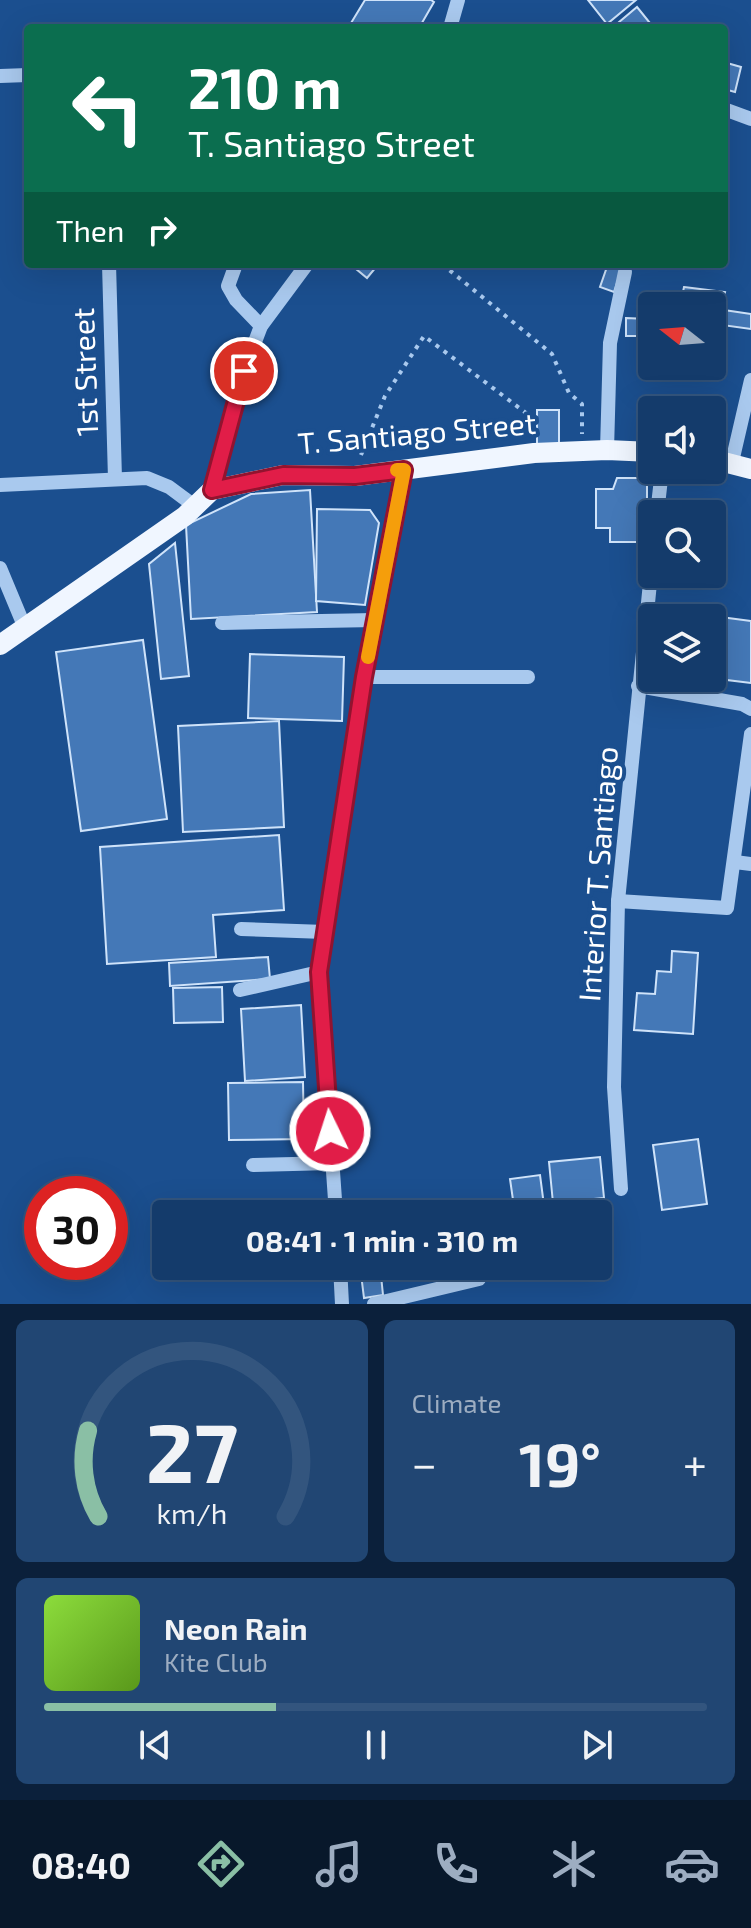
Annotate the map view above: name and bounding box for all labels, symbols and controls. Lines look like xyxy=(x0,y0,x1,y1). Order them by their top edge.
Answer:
text: 210 m xyxy=(188,53,342,120)
icon: left xyxy=(56,56,160,160)
text: T. Santiago Street xyxy=(188,121,475,164)
icon: right xyxy=(140,208,184,252)
text: Then xyxy=(56,212,124,248)
north arrow xyxy=(638,292,726,380)
map controls xyxy=(638,292,726,692)
street label: 1st Street xyxy=(64,307,104,437)
pin xyxy=(210,337,278,405)
icon: arrive xyxy=(222,349,266,393)
button: sound xyxy=(638,396,726,484)
street label: T. Santiago Street xyxy=(296,404,537,460)
button: search xyxy=(638,500,726,588)
button: layers xyxy=(638,604,726,692)
street label: Interior T. Santiago xyxy=(570,745,624,1003)
position arrow xyxy=(288,1089,372,1173)
speed limit sign: 30 xyxy=(24,1176,128,1280)
text: 08:41 · 1 min · 310 m xyxy=(246,1222,518,1258)
text: Climate xyxy=(412,1387,501,1418)
text: 27 xyxy=(146,1400,238,1500)
text: 19° xyxy=(519,1427,601,1499)
text: − xyxy=(412,1436,437,1489)
text: + xyxy=(683,1436,707,1489)
text: km/h xyxy=(156,1495,227,1530)
text: Neon Rain xyxy=(164,1610,308,1646)
text: Kite Club xyxy=(164,1646,268,1677)
icon: previous xyxy=(133,1723,177,1767)
icon: pause xyxy=(354,1723,398,1767)
icon: next xyxy=(575,1723,619,1767)
icon: directions xyxy=(193,1836,249,1892)
icon: music xyxy=(311,1836,367,1892)
icon: phone xyxy=(428,1836,484,1892)
icon: climate xyxy=(546,1836,602,1892)
icon: car xyxy=(664,1836,720,1892)
text: 08:40 xyxy=(31,1843,131,1886)

